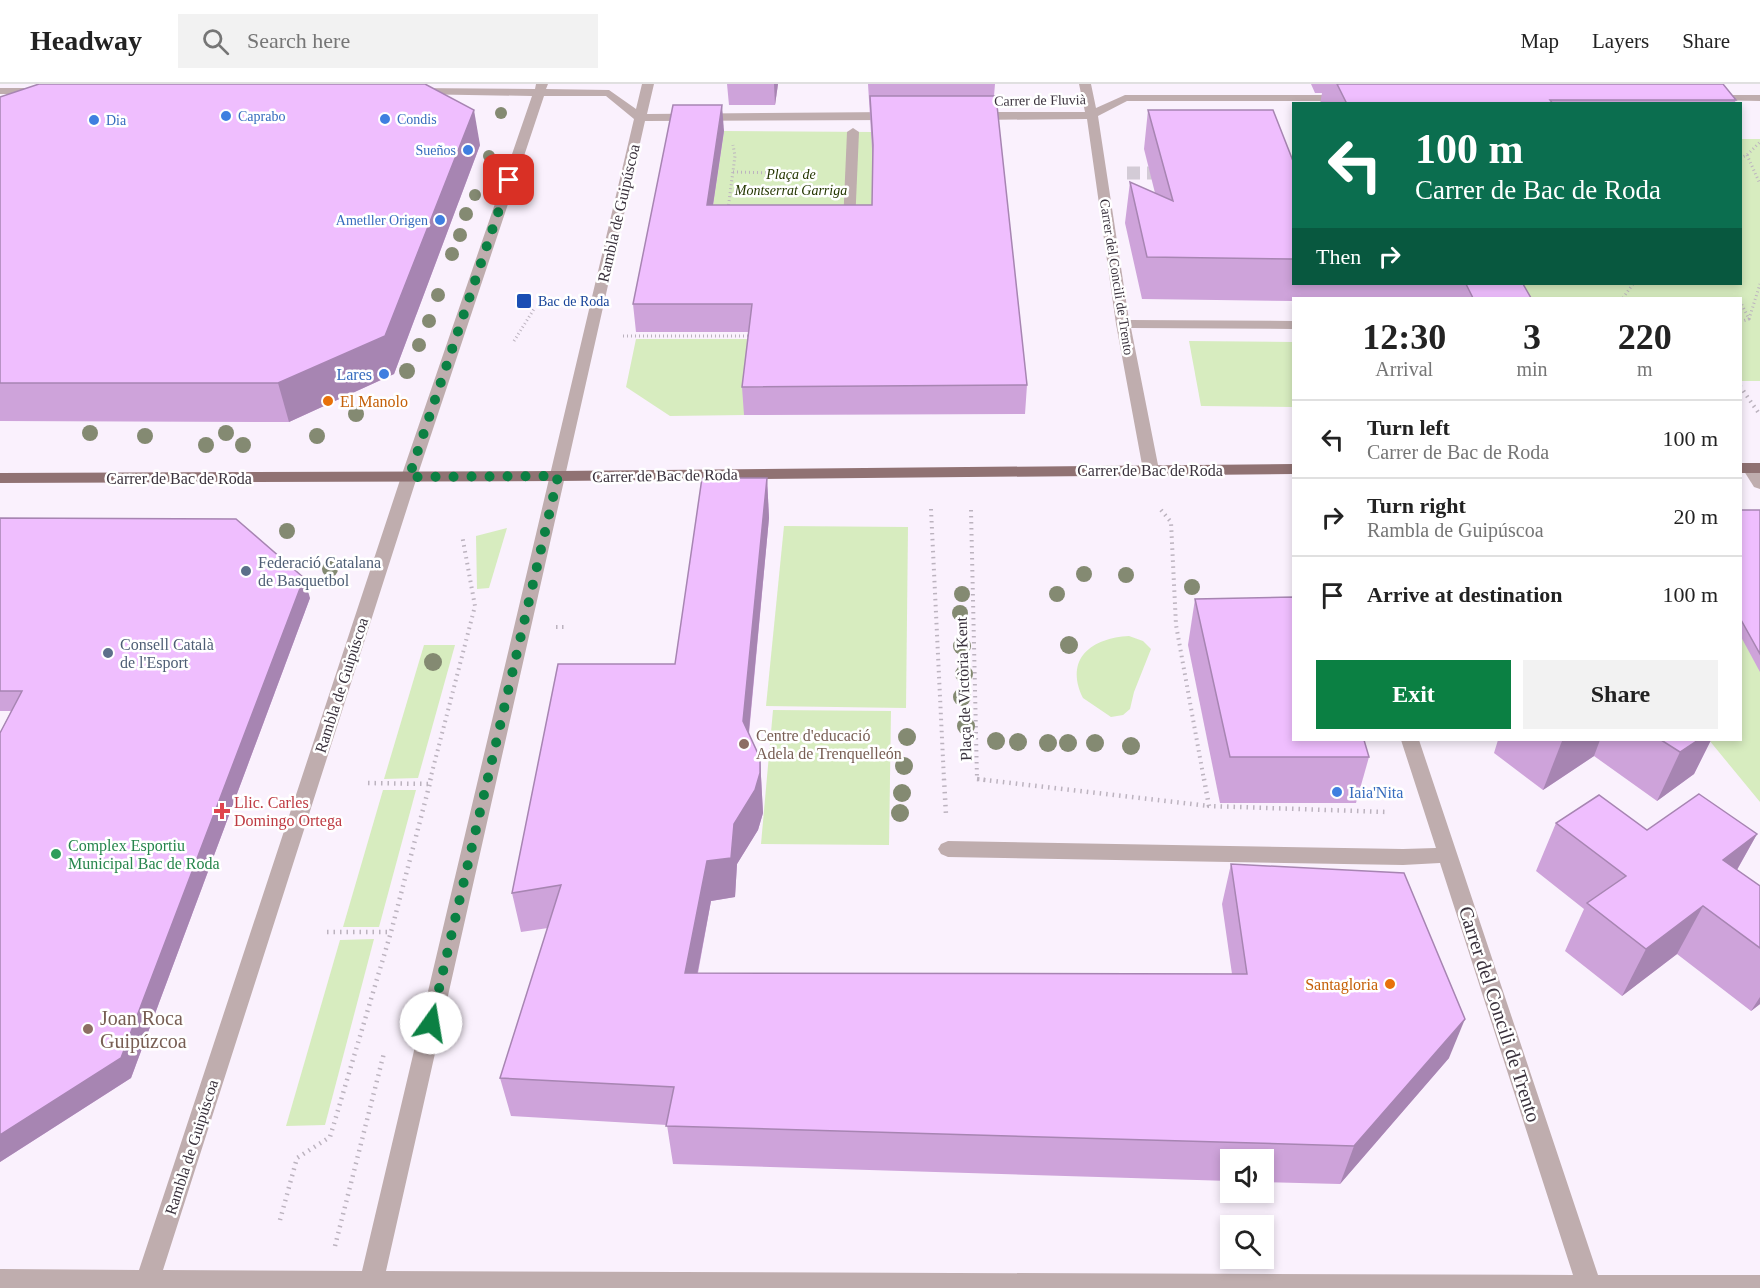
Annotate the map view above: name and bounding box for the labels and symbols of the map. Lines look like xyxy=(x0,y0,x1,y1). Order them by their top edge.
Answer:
street label: Carrer de Fluvià xyxy=(994,92,1087,109)
marker: Caprabo xyxy=(219,109,233,123)
place label: Caprabo xyxy=(238,109,285,124)
marker: Condis xyxy=(378,112,392,126)
place label: Condis xyxy=(397,112,437,127)
marker: Dia xyxy=(87,113,101,127)
place label: Dia xyxy=(106,113,127,128)
street label: Rambla de Guipúscoa xyxy=(594,142,644,284)
place label: Sueños xyxy=(416,143,456,158)
marker: Sueños xyxy=(461,143,475,157)
pin xyxy=(483,154,534,205)
park label: Plaça de Montserrat Garriga xyxy=(734,167,847,198)
street label: Carrer del Concili de Trento xyxy=(1097,198,1136,356)
place label: Ametller Origen xyxy=(336,213,428,228)
marker: Ametller Origen xyxy=(433,213,447,227)
marker: Bac de Roda xyxy=(515,292,533,310)
place label: Bac de Roda xyxy=(538,294,610,309)
place label: Lares xyxy=(336,366,372,383)
marker: Lares xyxy=(377,367,391,381)
place label: El Manolo xyxy=(340,393,408,410)
marker: El Manolo xyxy=(321,394,335,408)
street label: Carrer de Bac de Roda xyxy=(1077,462,1223,479)
street label: Carrer de Bac de Roda xyxy=(592,466,738,485)
street label: Carrer de Bac de Roda xyxy=(106,470,252,487)
place label: Federació Catalana de Basquetbol xyxy=(258,554,381,590)
marker: Federació Catalana de Basquetbol xyxy=(239,564,253,578)
street label: Rambla de Guipúscoa xyxy=(312,615,372,755)
street label: Plaça de Victòria Kent xyxy=(952,616,976,761)
place label: Consell Català de l'Esport xyxy=(120,636,214,672)
marker: Consell Català de l'Esport xyxy=(101,646,115,660)
place label: Centre d'educació Adela de Trenquelleón xyxy=(756,727,902,763)
marker: Centre d'educació Adela de Trenquelleón xyxy=(737,737,751,751)
place label: Iaia'Nita xyxy=(1349,784,1403,801)
marker: Iaia'Nita xyxy=(1330,785,1344,799)
place label: Llic. Carles Domingo Ortega xyxy=(234,794,342,830)
marker: Llic. Carles Domingo Ortega xyxy=(215,804,229,818)
place label: Complex Esportiu Municipal Bac de Roda xyxy=(68,837,220,873)
marker: Complex Esportiu Municipal Bac de Roda xyxy=(49,847,63,861)
street label: Carrer del Concili de Trento xyxy=(1455,903,1545,1125)
place label: Santagloria xyxy=(1305,976,1378,994)
marker: Santagloria xyxy=(1383,977,1397,991)
position arrow xyxy=(399,991,463,1055)
place label: Joan Roca Guipúzcoa xyxy=(100,1007,187,1053)
marker: Joan Roca Guipúzcoa xyxy=(81,1022,95,1036)
street label: Rambla de Guipúscoa xyxy=(162,1077,222,1217)

